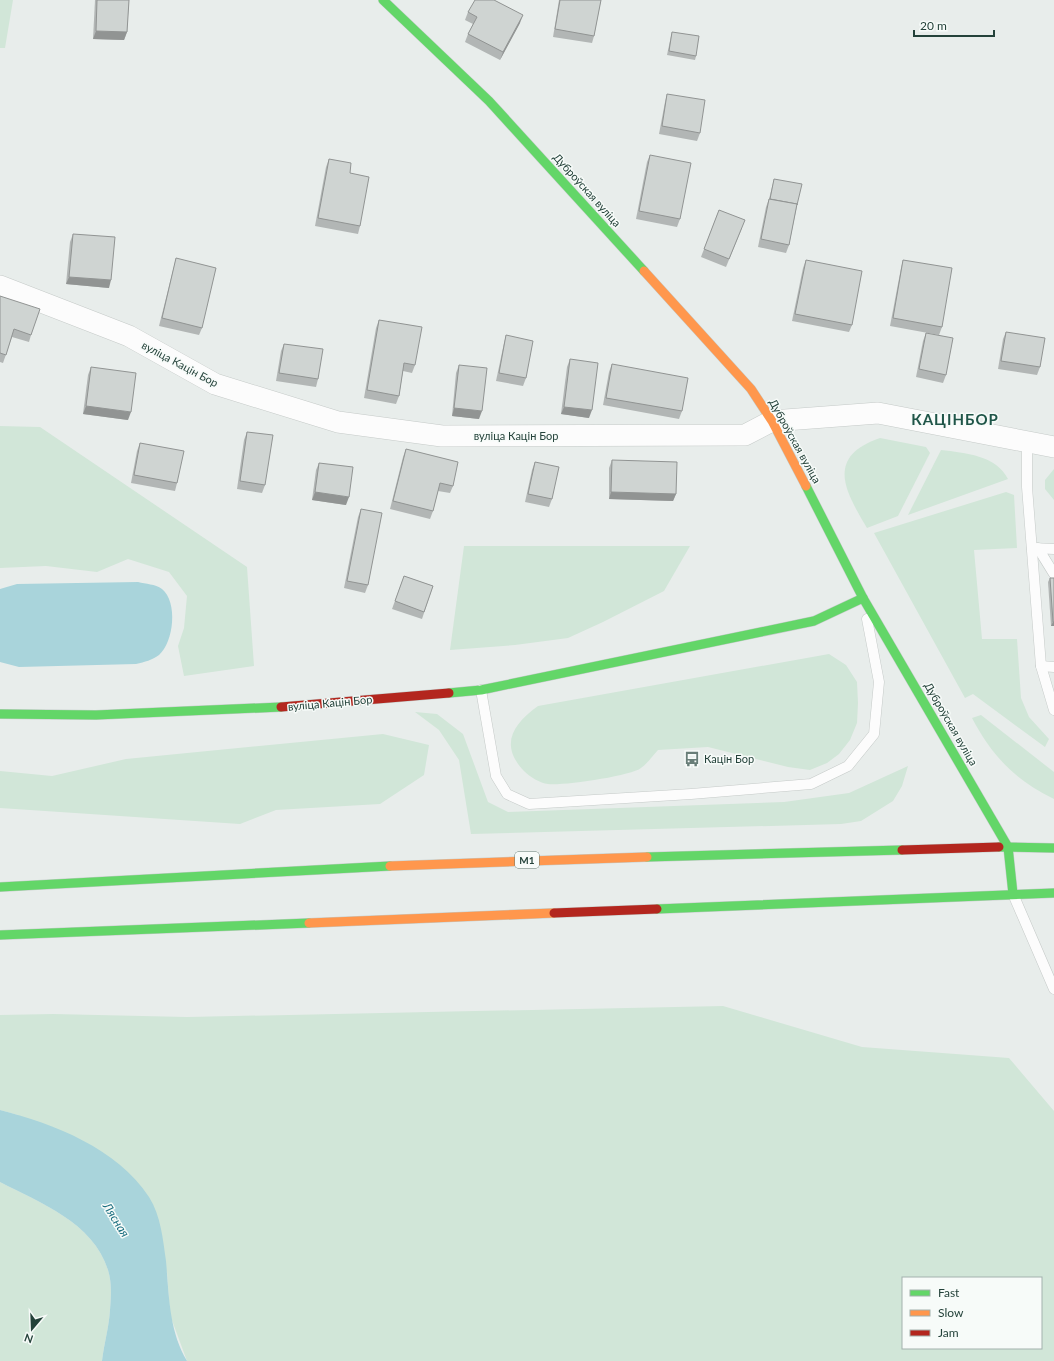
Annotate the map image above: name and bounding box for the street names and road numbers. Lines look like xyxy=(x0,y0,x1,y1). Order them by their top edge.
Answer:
street label: Дуброўская вуліца xyxy=(551,150,624,229)
street label: вуліца Кацін Бор xyxy=(140,338,221,389)
street label: Дуброўская вуліца xyxy=(767,396,824,485)
street label: вуліца Кацін Бор xyxy=(474,429,558,442)
street label: Дуброўская вуліца xyxy=(922,680,981,768)
street label: вуліца Кацін Бор xyxy=(287,692,373,713)
road number: М1 xyxy=(515,852,539,868)

